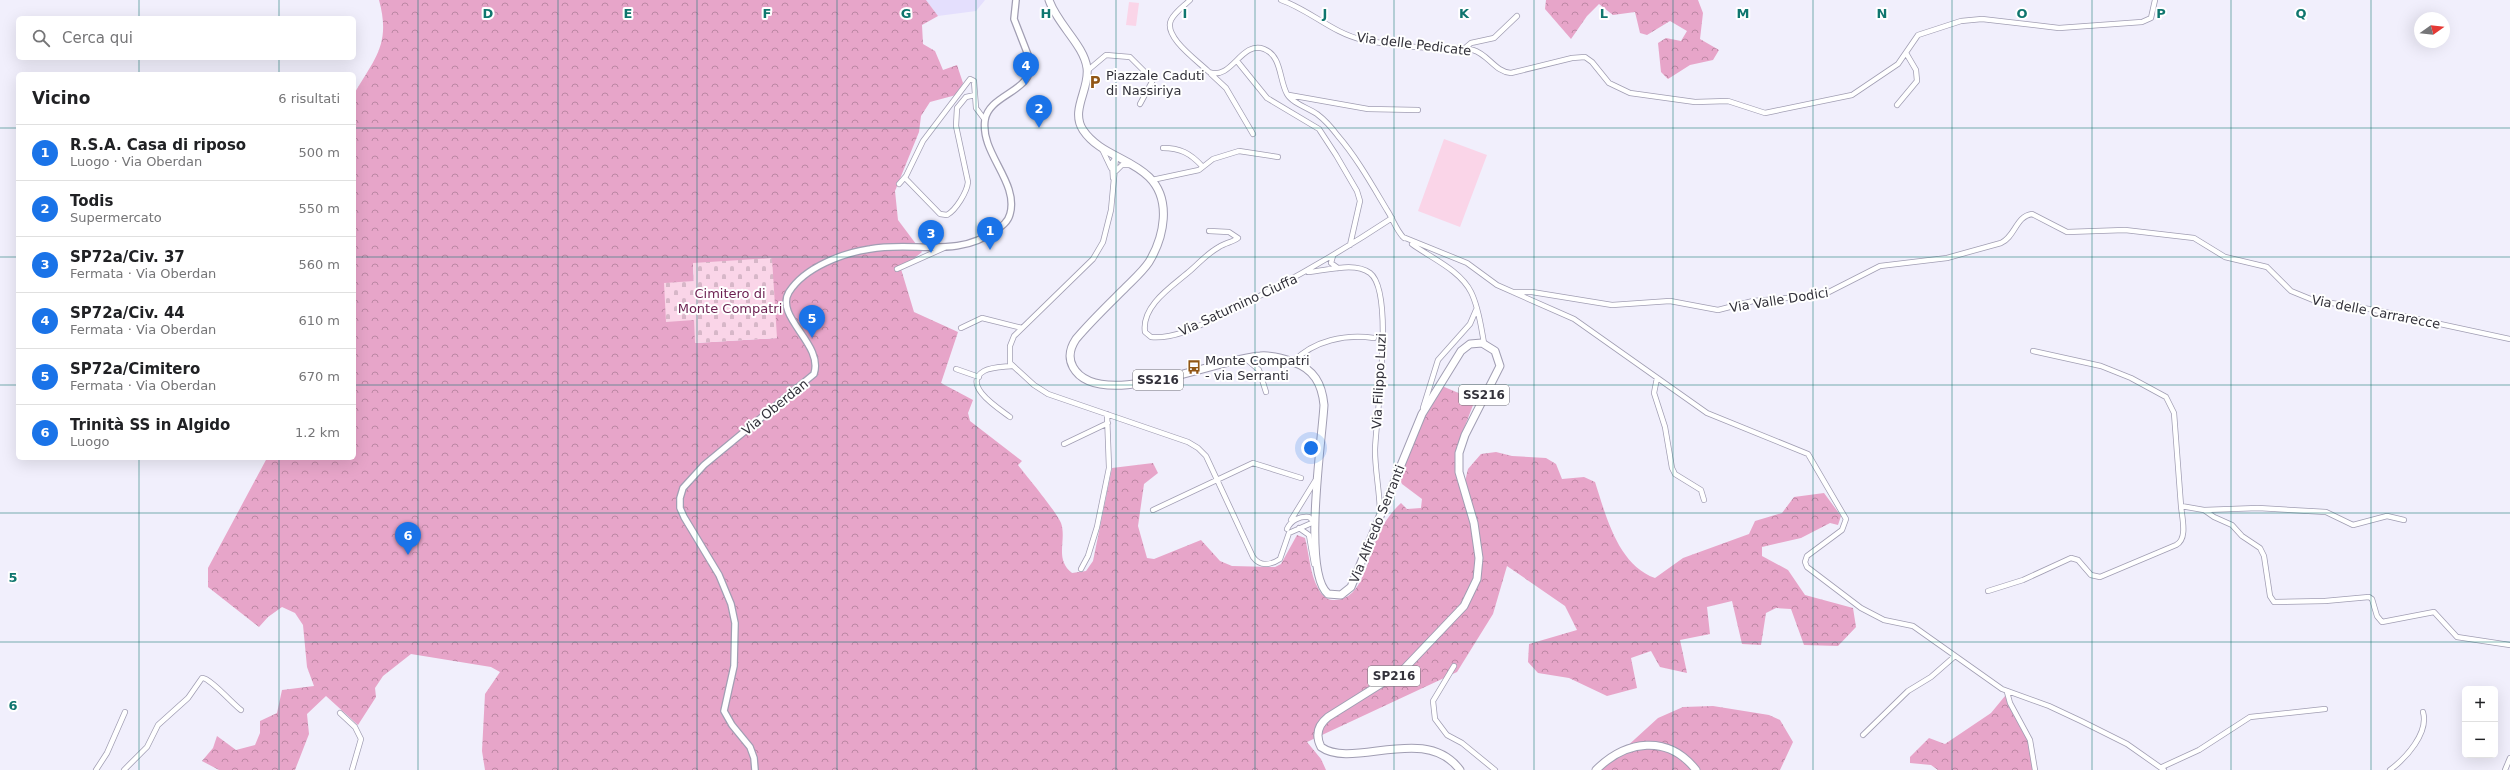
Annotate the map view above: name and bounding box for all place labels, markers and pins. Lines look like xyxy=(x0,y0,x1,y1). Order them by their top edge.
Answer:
pin: 4 xyxy=(1013,52,1039,85)
place label: Piazzale Caduti di Nassiriya xyxy=(1106,68,1205,98)
parking icon: Piazzale Caduti di Nassiriya xyxy=(1087,74,1103,90)
pin: 2 xyxy=(1026,95,1052,128)
pin: 1 xyxy=(977,217,1003,250)
pin: 3 xyxy=(918,220,944,253)
pin: 5 xyxy=(799,305,825,338)
place label: Monte Compatri - via Serranti xyxy=(1205,353,1310,383)
bus stop icon: Monte Compatri - via Serranti xyxy=(1186,359,1202,375)
pin: 6 xyxy=(395,522,421,555)

